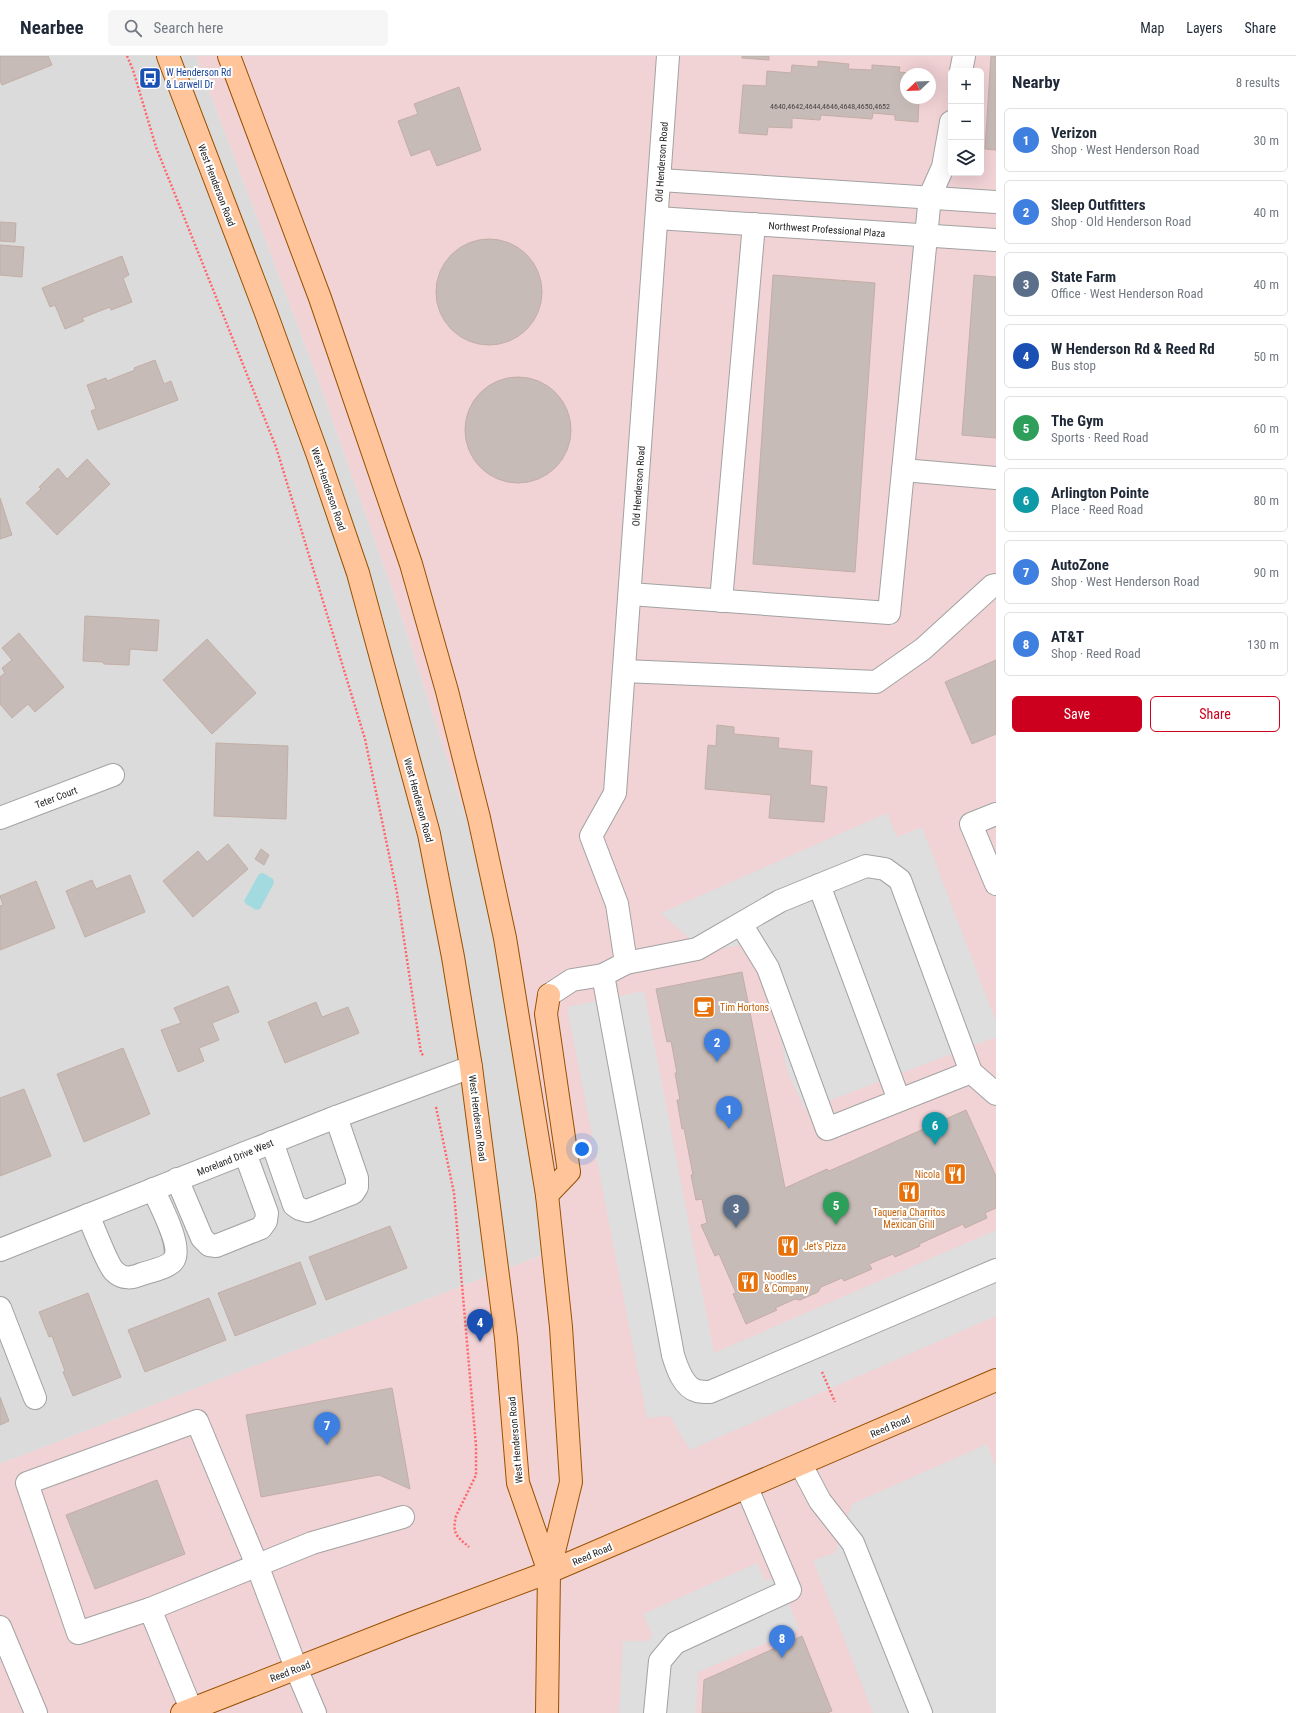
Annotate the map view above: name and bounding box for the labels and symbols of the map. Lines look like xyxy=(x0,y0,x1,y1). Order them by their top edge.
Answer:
bus stop icon: W Henderson Rd & Larwell Dr xyxy=(137,65,163,91)
place label: W Henderson Rd & Larwell Dr xyxy=(166,67,231,90)
north arrow xyxy=(900,68,936,104)
house number: 4640,4642,4644,4646,4648,4650,4652 xyxy=(770,102,890,111)
street label: Old Henderson Road xyxy=(653,121,670,203)
street label: West Henderson Road xyxy=(196,143,237,228)
street label: Northwest Professional Plaza xyxy=(768,220,886,239)
street label: Old Henderson Road xyxy=(630,445,647,527)
street label: West Henderson Road xyxy=(309,446,348,532)
street label: West Henderson Road xyxy=(402,757,435,844)
street label: Teter Court xyxy=(34,784,79,811)
cafe icon: Tim Hortons xyxy=(691,994,717,1020)
place label: Tim Hortons xyxy=(720,1002,770,1013)
pin: 2 xyxy=(704,1029,730,1062)
street label: West Henderson Road xyxy=(467,1074,488,1162)
pin: 1 xyxy=(716,1096,742,1129)
pin: 6 xyxy=(922,1112,948,1145)
street label: Moreland Drive West xyxy=(195,1137,275,1178)
your location xyxy=(572,1139,592,1159)
restaurant icon: Nicola xyxy=(942,1161,968,1187)
place label: Nicola xyxy=(915,1169,940,1180)
restaurant icon: Taqueria Charritos Mexican Grill xyxy=(896,1179,922,1205)
pin: 5 xyxy=(823,1192,849,1225)
pin: 3 xyxy=(723,1195,749,1228)
place label: Taqueria Charritos Mexican Grill xyxy=(873,1207,946,1230)
restaurant icon: Jet's Pizza xyxy=(775,1233,801,1259)
place label: Jet's Pizza xyxy=(804,1241,846,1252)
restaurant icon: Noodles & Company xyxy=(735,1269,761,1295)
place label: Noodles & Company xyxy=(764,1271,809,1294)
pin: 4 xyxy=(467,1309,493,1342)
street label: West Henderson Road xyxy=(506,1396,525,1484)
pin: 7 xyxy=(314,1412,340,1445)
street label: Reed Road xyxy=(869,1413,912,1440)
street label: Reed Road xyxy=(571,1541,614,1568)
pin: 8 xyxy=(769,1625,795,1658)
street label: Reed Road xyxy=(269,1659,312,1684)

